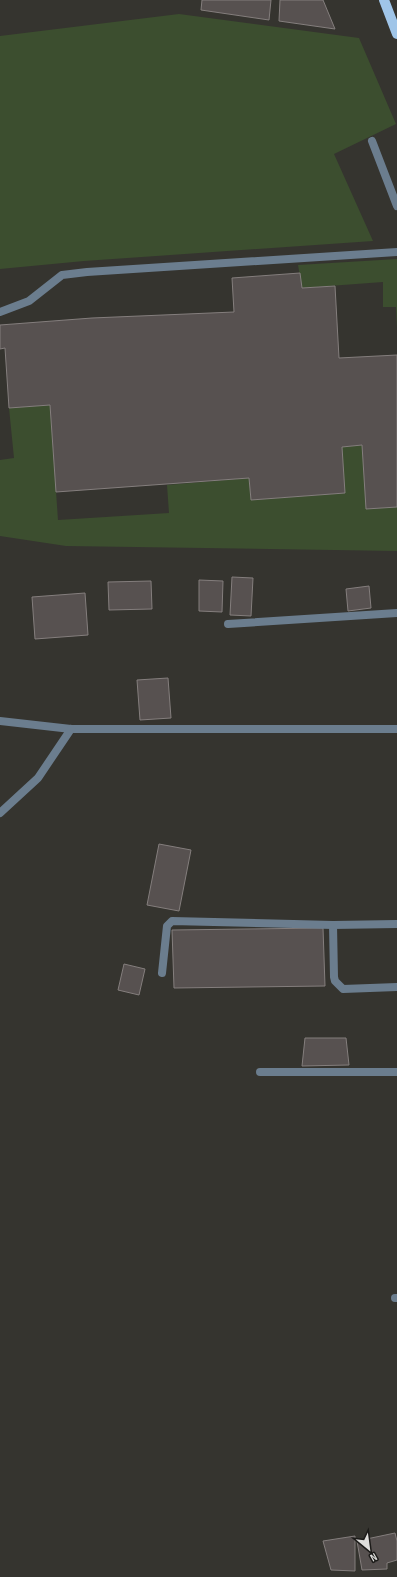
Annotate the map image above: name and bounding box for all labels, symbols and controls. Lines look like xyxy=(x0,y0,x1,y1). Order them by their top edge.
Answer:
north arrow xyxy=(349,1529,389,1569)
text: N xyxy=(368,1550,379,1564)

